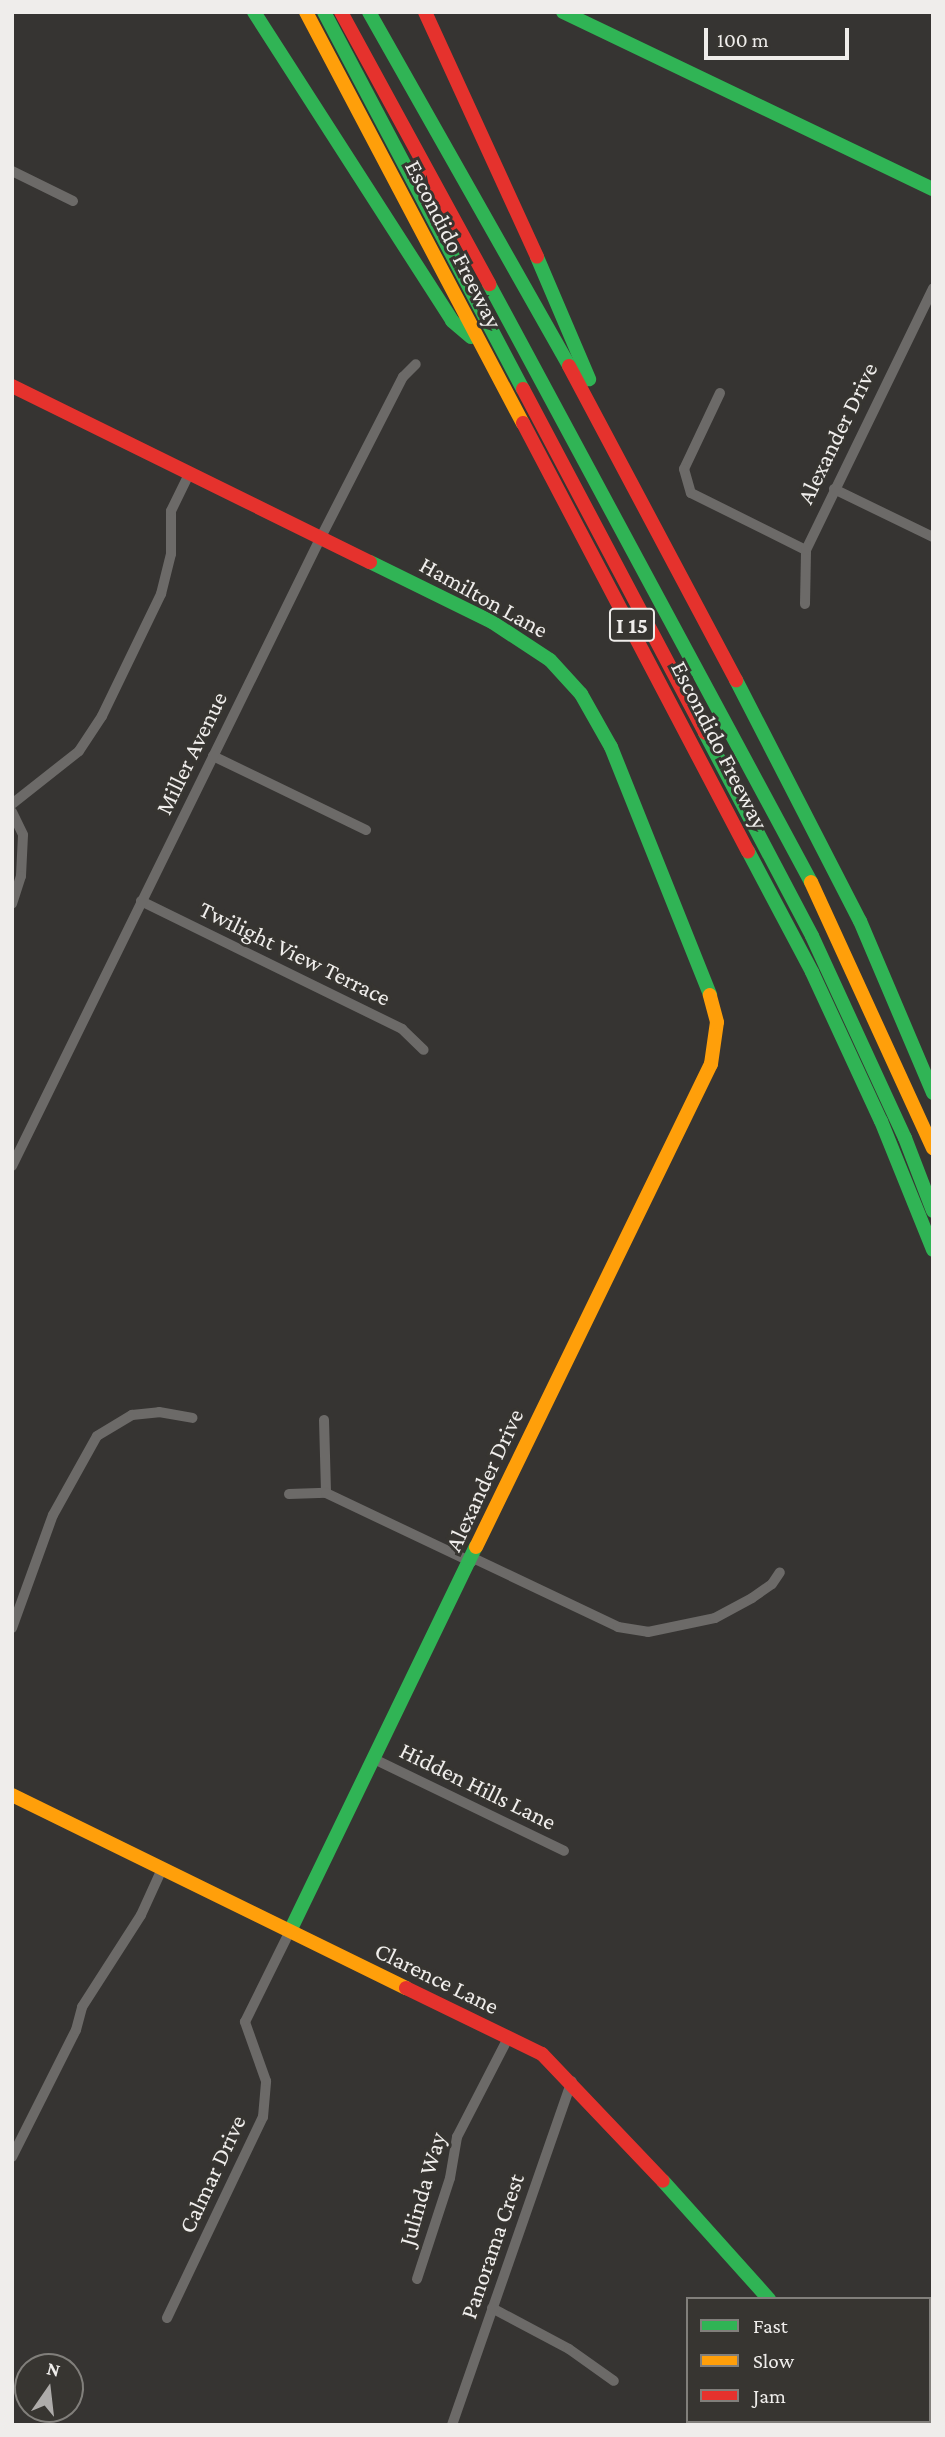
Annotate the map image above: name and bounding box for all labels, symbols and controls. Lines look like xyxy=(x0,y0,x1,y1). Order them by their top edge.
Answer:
scale bar xyxy=(707,14,852,58)
text: 100 m xyxy=(717,28,769,52)
street label: Escondido Freeway xyxy=(399,155,509,333)
street label: Alexander Drive xyxy=(790,358,884,508)
street label: Hamilton Lane xyxy=(415,550,553,644)
road number: I 15 xyxy=(608,606,656,645)
street label: Escondido Freeway xyxy=(665,656,775,834)
street label: Miller Avenue xyxy=(149,687,233,819)
street label: Twilight View Terrace xyxy=(195,894,395,1012)
street label: Alexander Drive xyxy=(438,1404,530,1556)
street label: Hidden Hills Lane xyxy=(395,1736,561,1836)
street label: Clarence Lane xyxy=(370,1936,504,2020)
street label: Calmar Drive xyxy=(172,2110,252,2238)
street label: Julinda Way xyxy=(392,2129,452,2249)
street label: Panorama Crest xyxy=(454,2170,530,2322)
legend xyxy=(686,2297,931,2423)
text: Fast xyxy=(753,2314,788,2338)
text: Slow xyxy=(753,2349,794,2373)
north arrow xyxy=(14,2353,84,2423)
text: N xyxy=(45,2357,63,2381)
text: Jam xyxy=(753,2384,786,2408)

